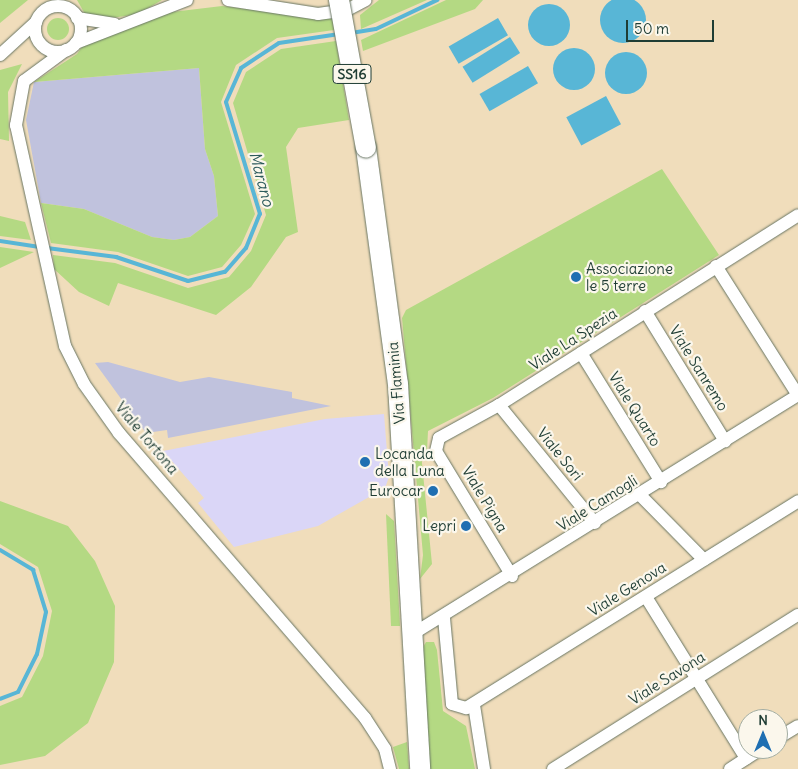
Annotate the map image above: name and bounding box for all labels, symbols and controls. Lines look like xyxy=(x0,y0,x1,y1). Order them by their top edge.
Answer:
scale bar xyxy=(628,10,716,42)
text: 50 m xyxy=(634,19,669,38)
road number: SS16 xyxy=(332,62,372,86)
water label: Marano xyxy=(246,150,278,208)
place label: Associazione le 5 terre xyxy=(586,259,673,294)
marker: Associazione le 5 terre xyxy=(570,271,582,283)
street label: Viale La Spezia xyxy=(526,304,620,374)
street label: Viale Sanremo xyxy=(666,322,732,414)
street label: Via Flaminia xyxy=(383,341,409,425)
street label: Viale Quarto xyxy=(605,368,665,450)
street label: Viale Tortona xyxy=(112,398,182,478)
street label: Viale Sori xyxy=(533,424,587,484)
place label: Locanda della Luna xyxy=(375,444,445,479)
marker: Locanda della Luna xyxy=(359,456,371,468)
street label: Viale Pigna xyxy=(458,463,512,535)
street label: Viale Camogli xyxy=(554,471,640,535)
place label: Eurocar xyxy=(369,482,423,500)
marker: Eurocar xyxy=(427,485,439,497)
place label: Lepri xyxy=(422,517,456,535)
marker: Lepri xyxy=(460,520,472,532)
street label: Viale Genova xyxy=(585,558,669,620)
street label: Viale Savona xyxy=(626,648,708,708)
north arrow xyxy=(738,709,788,759)
text: N xyxy=(758,711,768,729)

